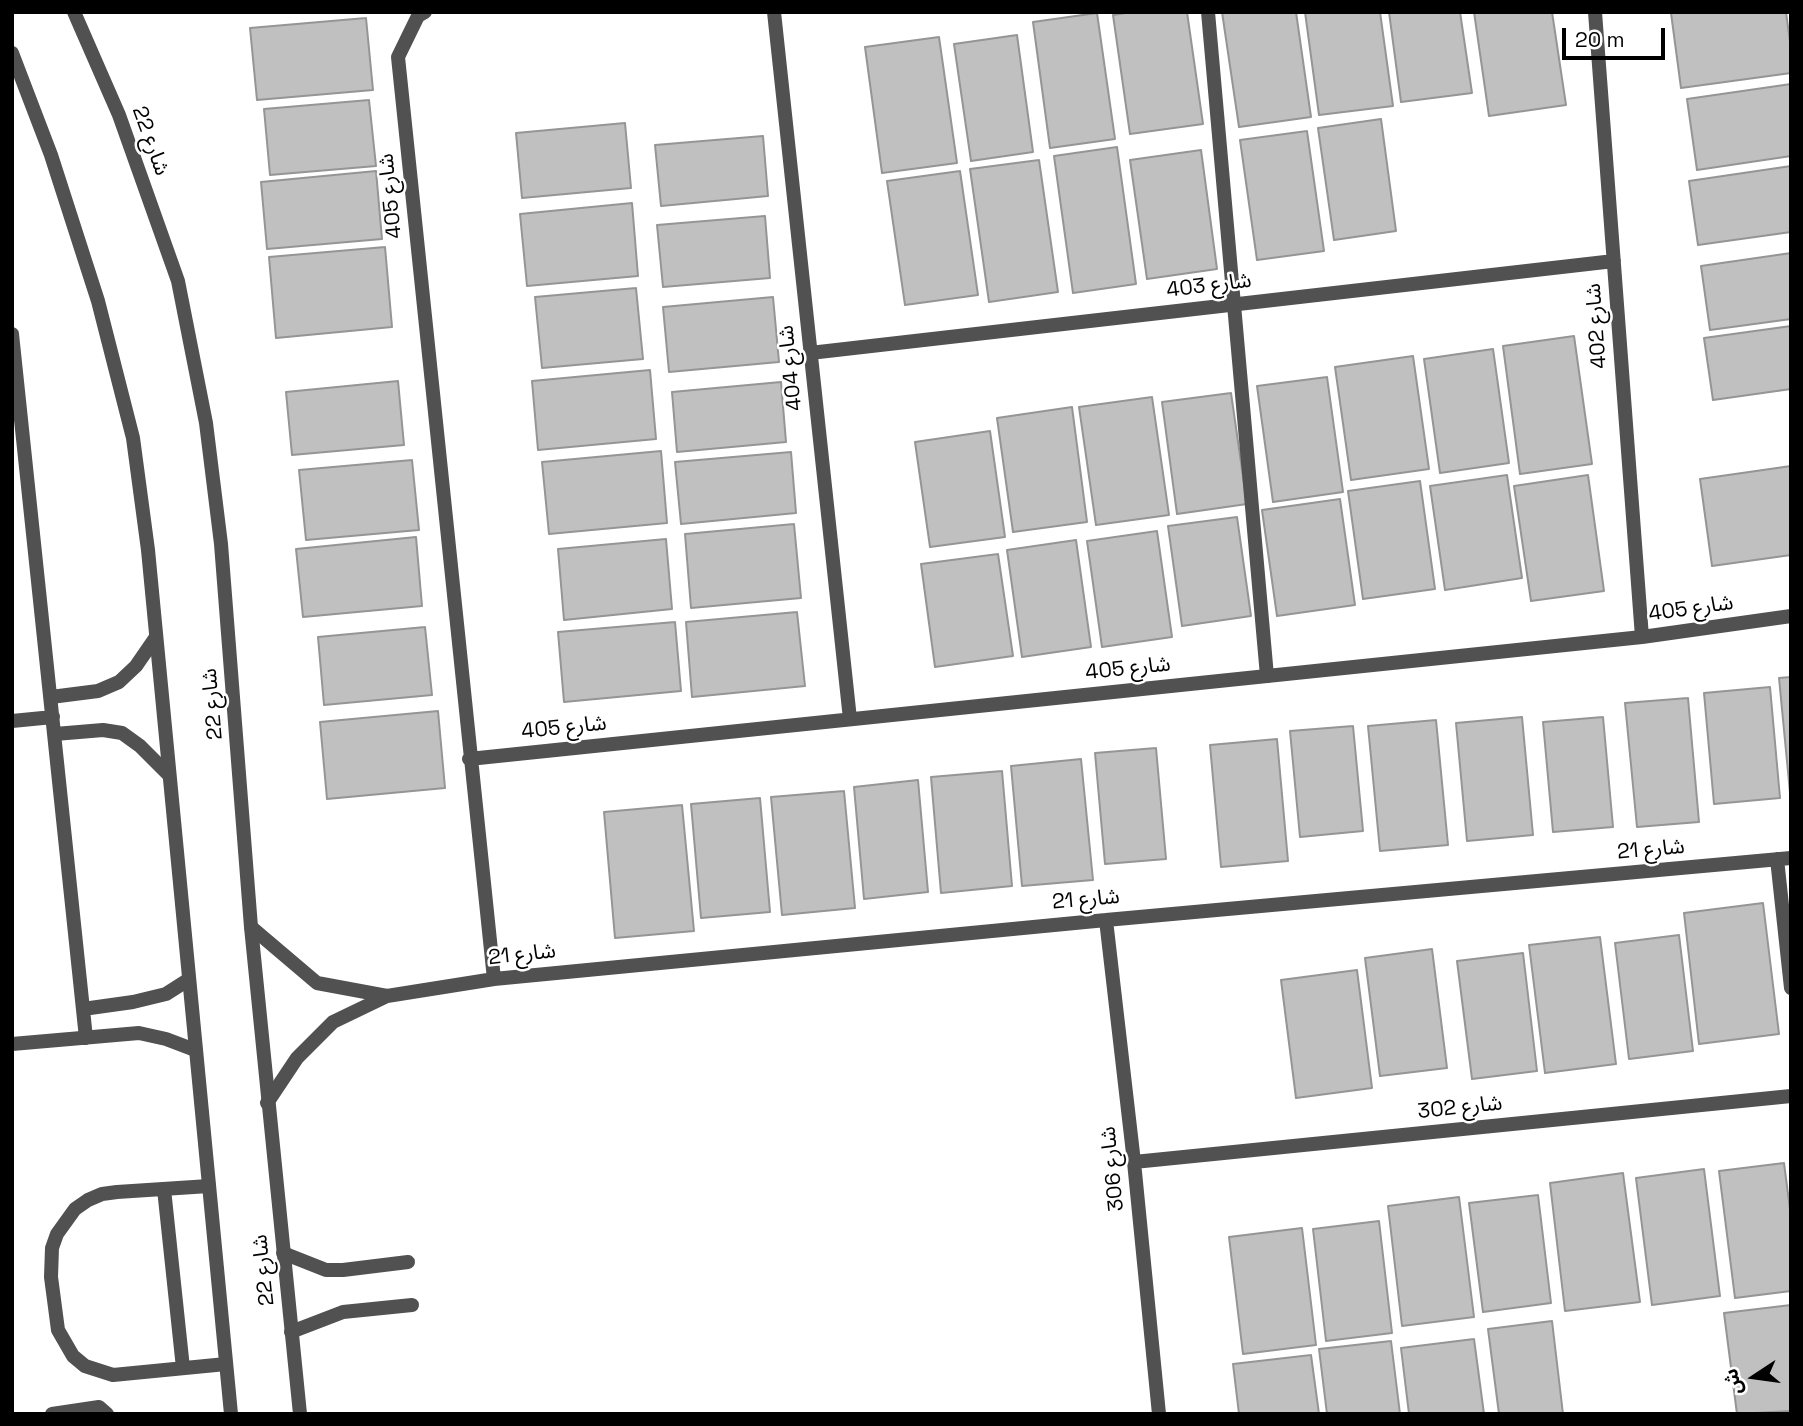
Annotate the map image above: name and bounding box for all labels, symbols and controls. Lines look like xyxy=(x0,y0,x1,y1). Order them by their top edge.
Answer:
scale bar xyxy=(1565,14,1668,58)
text: 20 m xyxy=(1575,26,1625,53)
street label: شارع 22 xyxy=(126,103,174,179)
street label: شارع 405 xyxy=(374,152,408,240)
street label: شارع 403 xyxy=(1165,268,1253,304)
street label: شارع 402 xyxy=(1581,282,1613,370)
street label: شارع 404 xyxy=(774,324,808,412)
street label: شارع 405 xyxy=(1647,591,1735,627)
street label: شارع 405 xyxy=(1084,652,1172,686)
street label: شارع 22 xyxy=(197,667,229,741)
street label: شارع 405 xyxy=(520,711,608,745)
street label: شارع 21 xyxy=(1616,834,1686,866)
street label: شارع 21 xyxy=(1051,884,1121,916)
street label: شارع 21 xyxy=(487,939,557,971)
street label: شارع 302 xyxy=(1416,1091,1504,1125)
street label: شارع 306 xyxy=(1096,1125,1130,1213)
street label: شارع 22 xyxy=(248,1233,280,1307)
north arrow xyxy=(1719,1342,1789,1412)
text: ش xyxy=(1718,1366,1748,1397)

